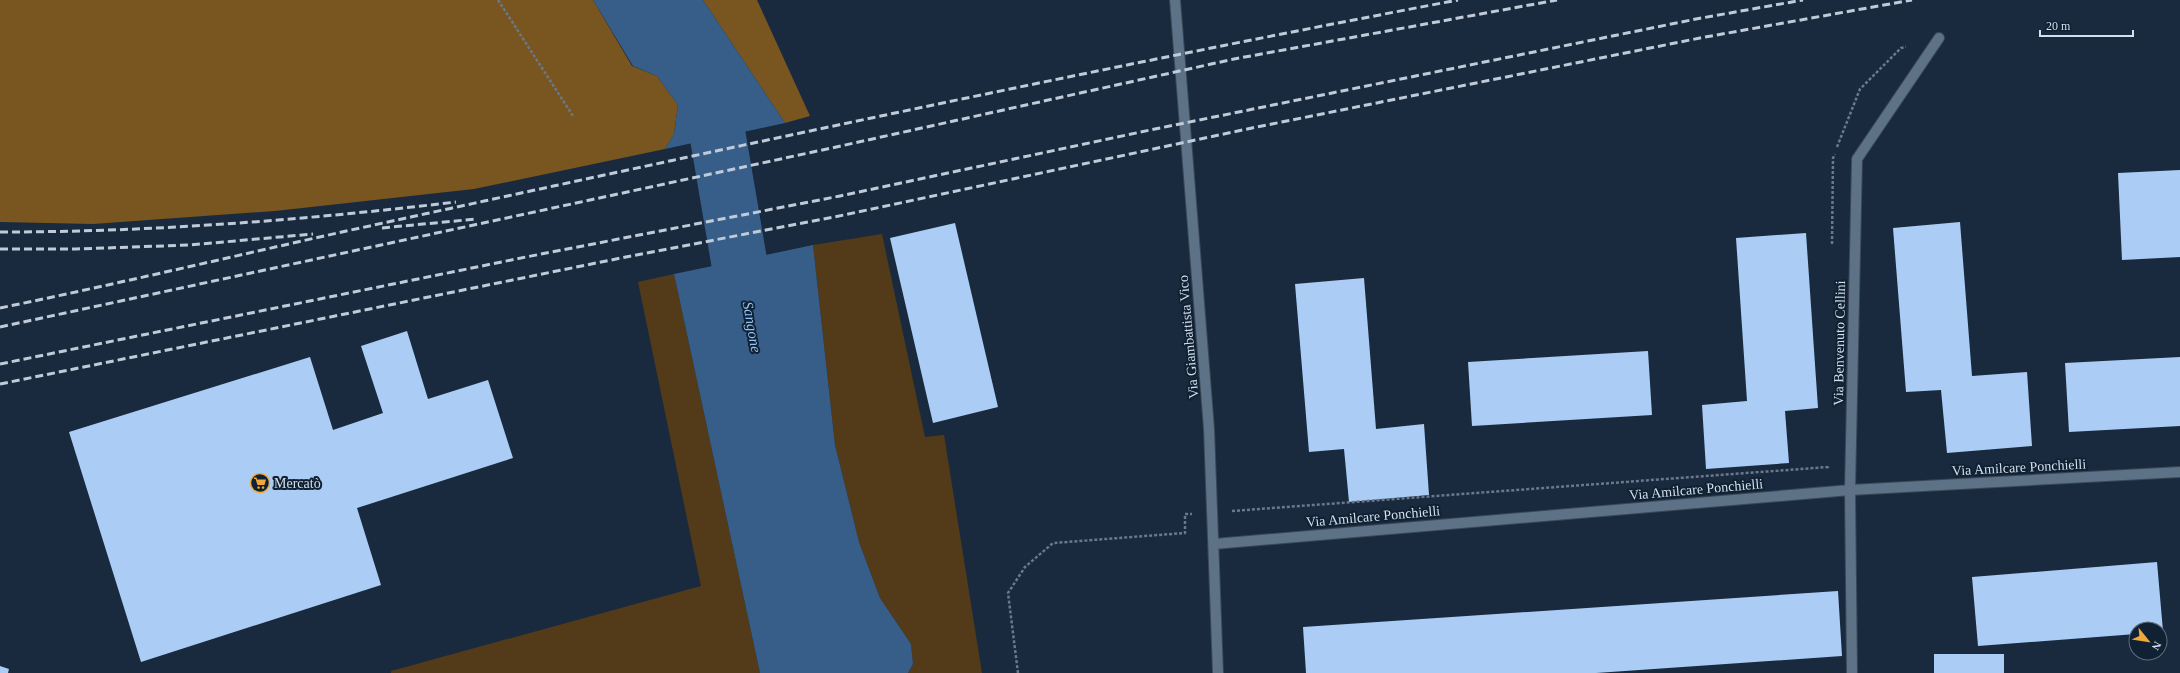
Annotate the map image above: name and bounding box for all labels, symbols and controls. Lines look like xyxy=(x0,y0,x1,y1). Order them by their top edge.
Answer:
scale bar xyxy=(2040,12,2133,38)
text: 20 m xyxy=(2046,19,2071,33)
street label: Via Giambattista Vico xyxy=(1176,275,1201,399)
street label: Via Benvenuto Cellini xyxy=(1831,280,1848,406)
water label: Sangone xyxy=(740,300,764,354)
street label: Via Amilcare Ponchielli xyxy=(1951,456,2087,479)
supermarket icon: Mercatò xyxy=(249,472,271,494)
place label: Mercatò xyxy=(274,476,321,491)
street label: Via Amilcare Ponchielli xyxy=(1628,476,1764,503)
street label: Via Amilcare Ponchielli xyxy=(1305,503,1441,530)
north arrow xyxy=(2128,621,2168,661)
text: N xyxy=(2149,640,2164,652)

